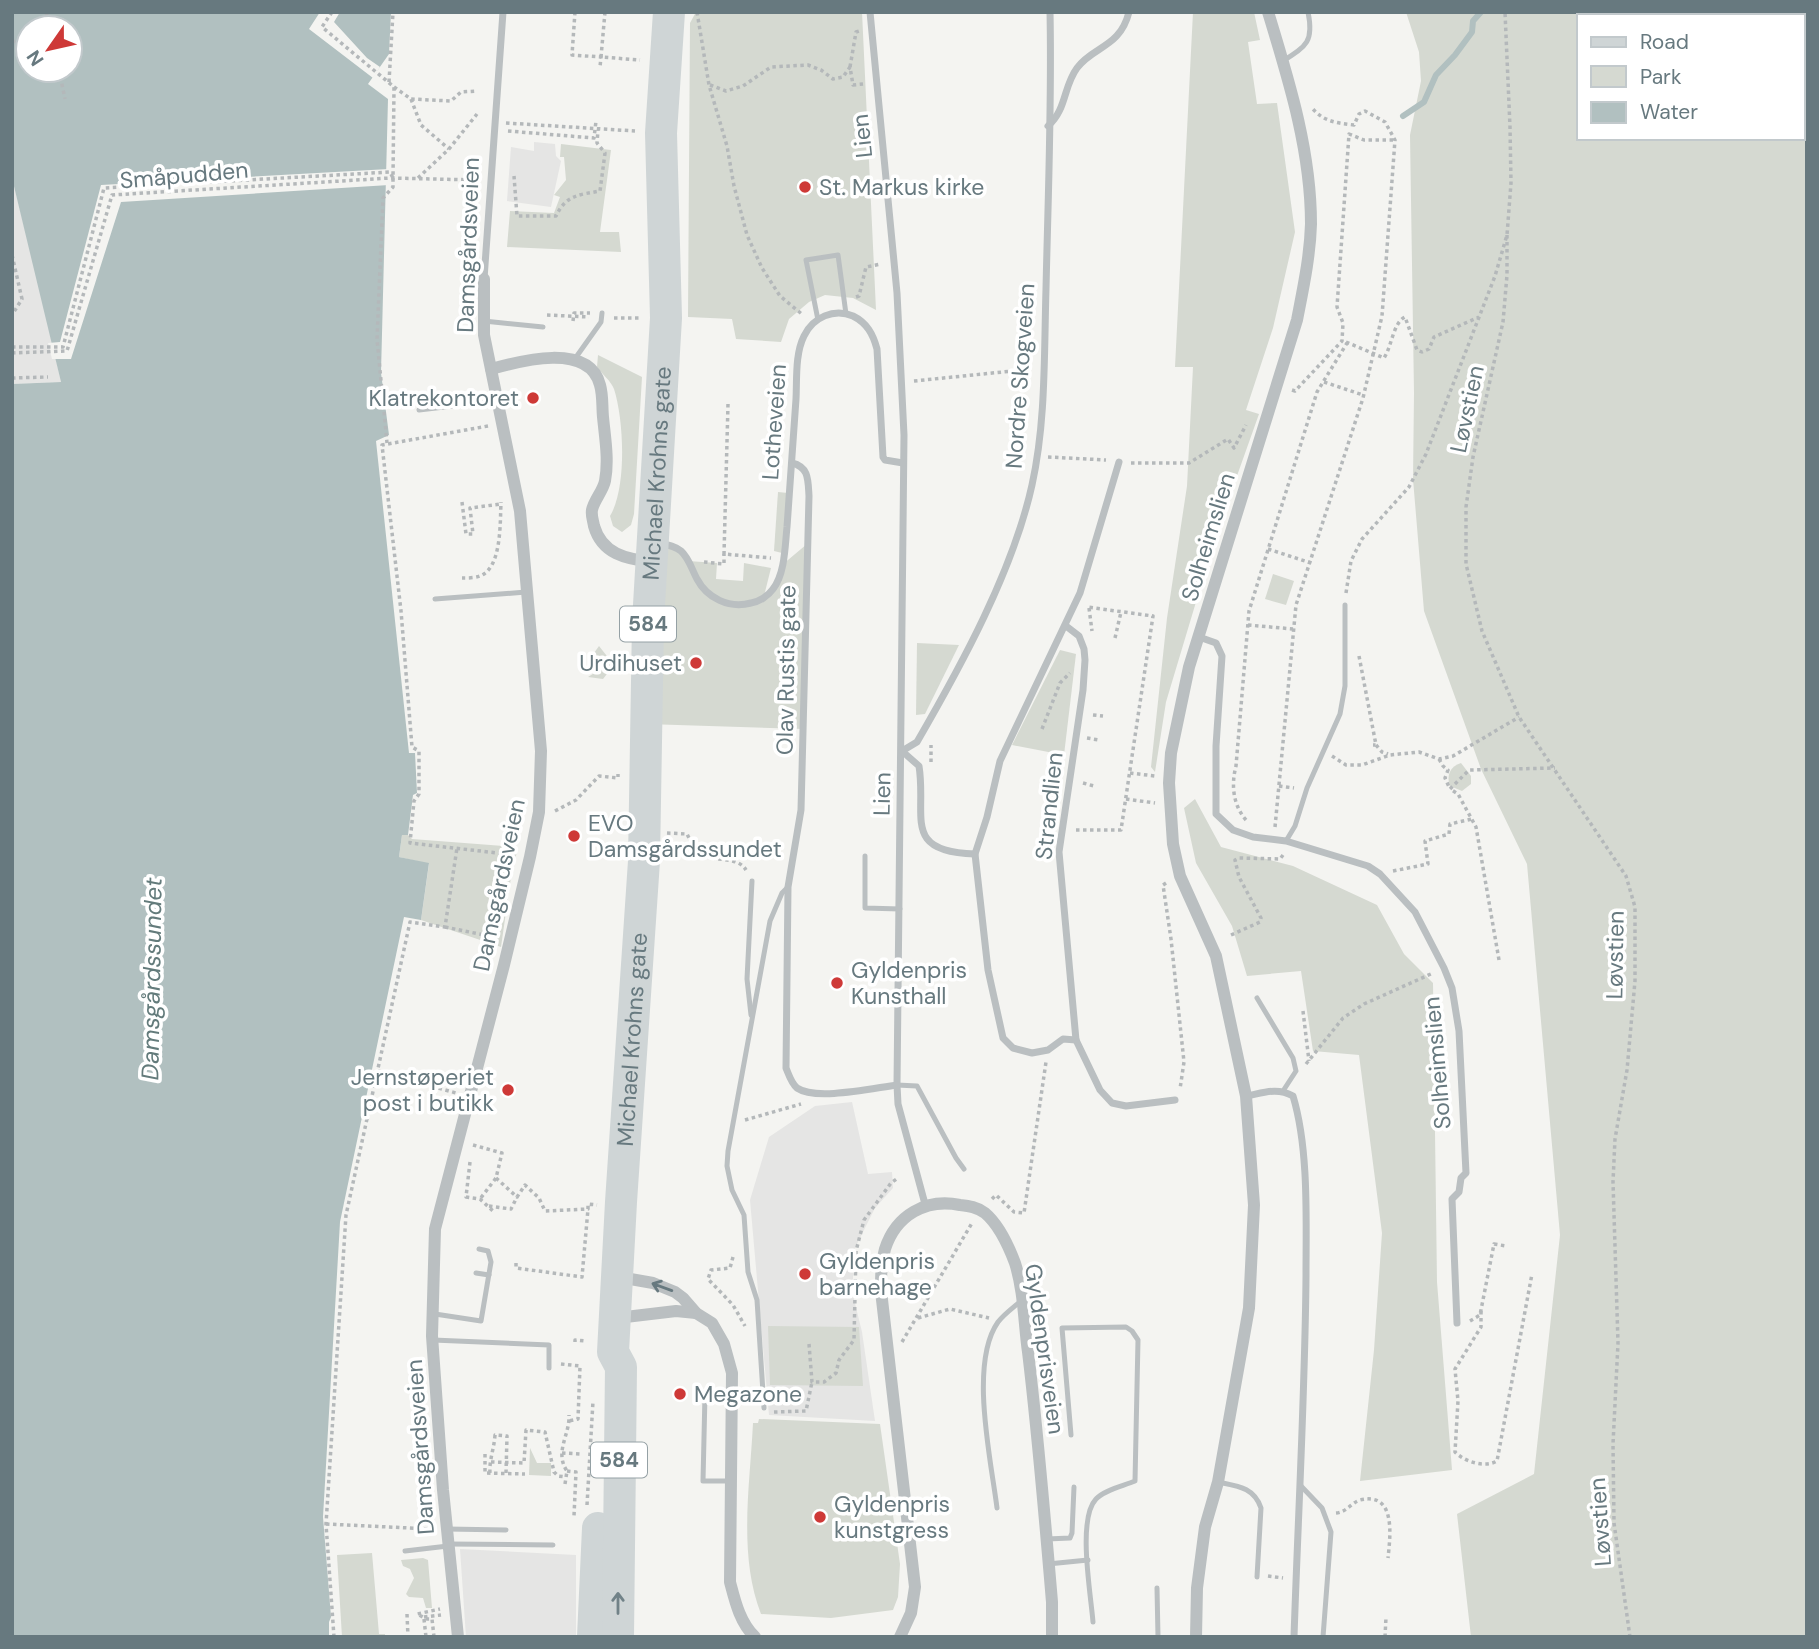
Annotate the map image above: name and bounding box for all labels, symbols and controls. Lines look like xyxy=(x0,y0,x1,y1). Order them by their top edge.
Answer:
north arrow xyxy=(14,14,84,84)
legend xyxy=(1577,14,1805,140)
text: Road xyxy=(1640,28,1689,56)
text: N xyxy=(21,45,50,71)
text: Park xyxy=(1640,63,1682,91)
text: Water xyxy=(1640,98,1698,126)
street label: Lien xyxy=(845,113,879,159)
street label: Småpudden xyxy=(118,154,250,196)
street label: Damsgårdsveien xyxy=(450,157,486,333)
place label: St. Markus kirke xyxy=(819,172,984,202)
marker: St. Markus kirke xyxy=(797,179,813,195)
street label: Nordre Skogveien xyxy=(999,282,1041,470)
street label: Løvstien xyxy=(1443,362,1491,456)
street label: Lotheveien xyxy=(755,363,793,481)
street label: Michael Krohns gate xyxy=(636,365,678,581)
place label: Klatrekontoret xyxy=(368,383,519,413)
marker: Klatrekontoret xyxy=(525,390,541,406)
street label: Solheimslien xyxy=(1174,469,1242,605)
street label: Olav Rustis gate xyxy=(770,585,802,755)
road number: 584 xyxy=(620,606,676,642)
place label: Urdihuset xyxy=(579,648,682,678)
marker: Urdihuset xyxy=(688,655,704,671)
street label: Strandlien xyxy=(1028,751,1070,861)
street label: Lien xyxy=(867,772,897,816)
street label: Damsgårdsveien xyxy=(466,796,532,974)
place label: EVO Damsgårdssundet xyxy=(588,808,782,864)
marker: EVO Damsgårdssundet xyxy=(566,828,582,844)
water label: Damsgårdssundet xyxy=(134,877,169,1081)
street label: Løvstien xyxy=(1599,910,1631,1000)
street label: Michael Krohns gate xyxy=(610,932,654,1147)
place label: Gyldenpris Kunsthall xyxy=(851,955,967,1011)
marker: Gyldenpris Kunsthall xyxy=(829,975,845,991)
street label: Solheimslien xyxy=(1416,996,1458,1130)
place label: Jernstøperiet post i butikk xyxy=(351,1062,494,1118)
marker: Jernstøperiet post i butikk xyxy=(500,1082,516,1098)
place label: Gyldenpris barnehage xyxy=(819,1246,935,1302)
street label: Gyldenprisveien xyxy=(1018,1262,1072,1436)
marker: Gyldenpris barnehage xyxy=(797,1266,813,1282)
one-way arrow xyxy=(651,1279,673,1292)
street label: Damsgårdsveien xyxy=(399,1358,441,1536)
place label: Megazone xyxy=(694,1379,802,1409)
marker: Megazone xyxy=(672,1386,688,1402)
road number: 584 xyxy=(591,1442,647,1478)
street label: Løvstien xyxy=(1582,1477,1618,1567)
place label: Gyldenpris kunstgress xyxy=(834,1489,950,1545)
marker: Gyldenpris kunstgress xyxy=(812,1509,828,1525)
one-way arrow xyxy=(611,1592,625,1615)

